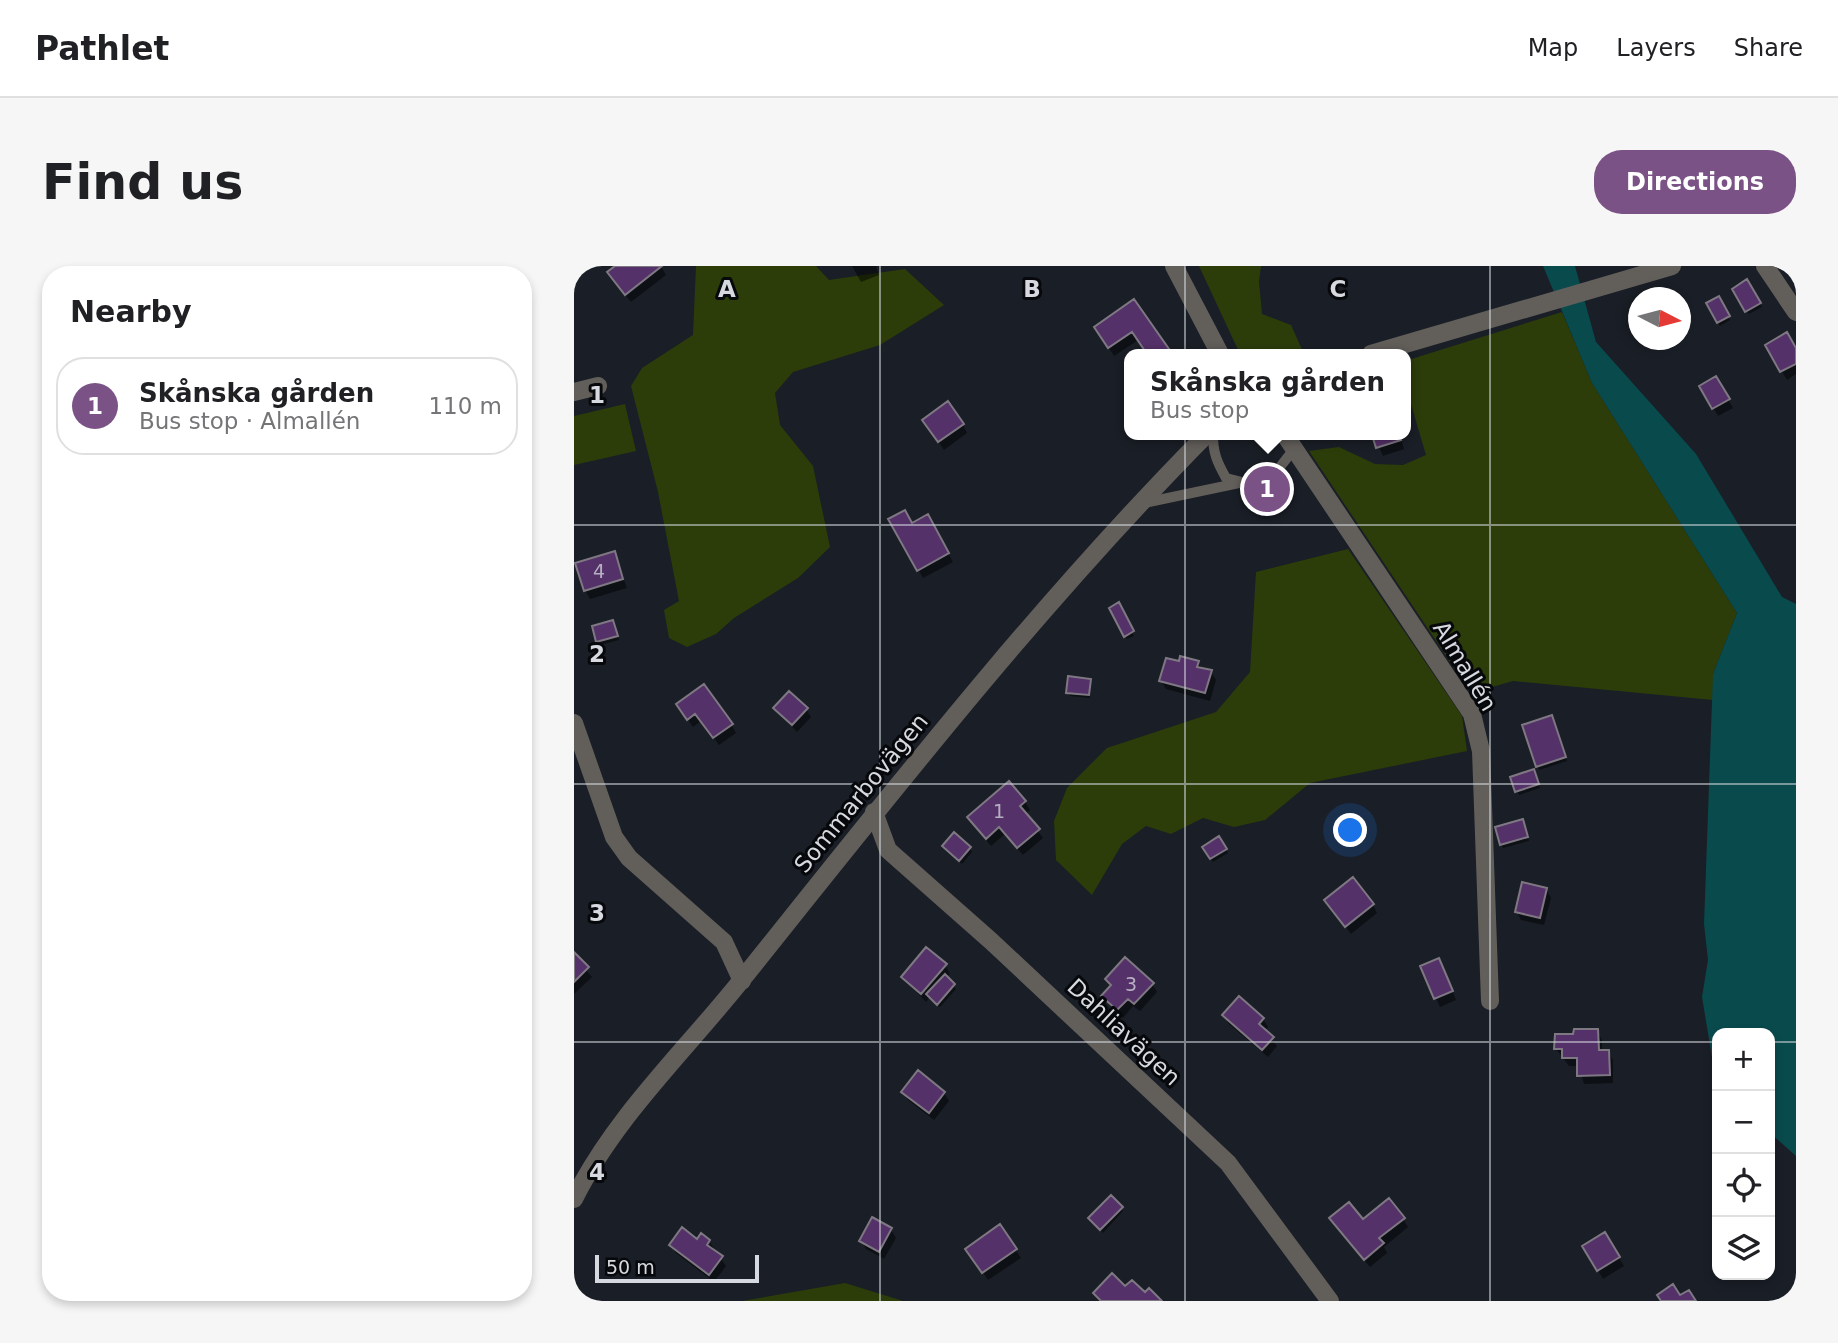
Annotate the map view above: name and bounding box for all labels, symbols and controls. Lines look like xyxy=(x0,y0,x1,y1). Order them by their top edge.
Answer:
text: Pathlet xyxy=(35,29,169,68)
text: Map xyxy=(1528,34,1578,62)
text: Layers xyxy=(1616,34,1696,62)
text: Share xyxy=(1734,34,1803,62)
button: Directions xyxy=(1594,150,1796,214)
text: Find us xyxy=(42,154,243,211)
text: A xyxy=(718,276,736,302)
text: B xyxy=(1023,276,1041,302)
text: C xyxy=(1330,276,1346,302)
north arrow xyxy=(1628,287,1691,350)
text: Nearby xyxy=(70,294,192,329)
popup xyxy=(1124,349,1411,440)
text: Skånska gården xyxy=(1150,367,1385,397)
text: Skånska gården xyxy=(139,378,374,408)
text: 1 xyxy=(589,382,605,408)
text: 1 xyxy=(87,393,103,419)
text: 110 m xyxy=(428,393,502,419)
text: Bus stop xyxy=(1150,397,1249,423)
text: Bus stop · Almallén xyxy=(139,408,360,434)
pin: 1 xyxy=(1244,463,1290,515)
house number: 4 xyxy=(593,560,605,582)
street label: Almallén xyxy=(1428,616,1502,716)
text: 2 xyxy=(589,641,605,667)
street label: Sommarbovägen xyxy=(789,708,933,878)
house number: 1 xyxy=(993,800,1005,822)
your location xyxy=(1333,813,1367,847)
text: 3 xyxy=(589,900,605,926)
street label: Dahliavägen xyxy=(1062,973,1186,1091)
house number: 3 xyxy=(1125,973,1137,995)
map controls xyxy=(1712,1028,1775,1280)
button: + xyxy=(1712,1028,1775,1091)
button: − xyxy=(1712,1091,1775,1154)
button: locate xyxy=(1712,1154,1775,1217)
text: 4 xyxy=(589,1159,605,1185)
button: layers xyxy=(1712,1217,1775,1280)
scale bar xyxy=(595,1252,760,1284)
text: 50 m xyxy=(606,1256,655,1278)

